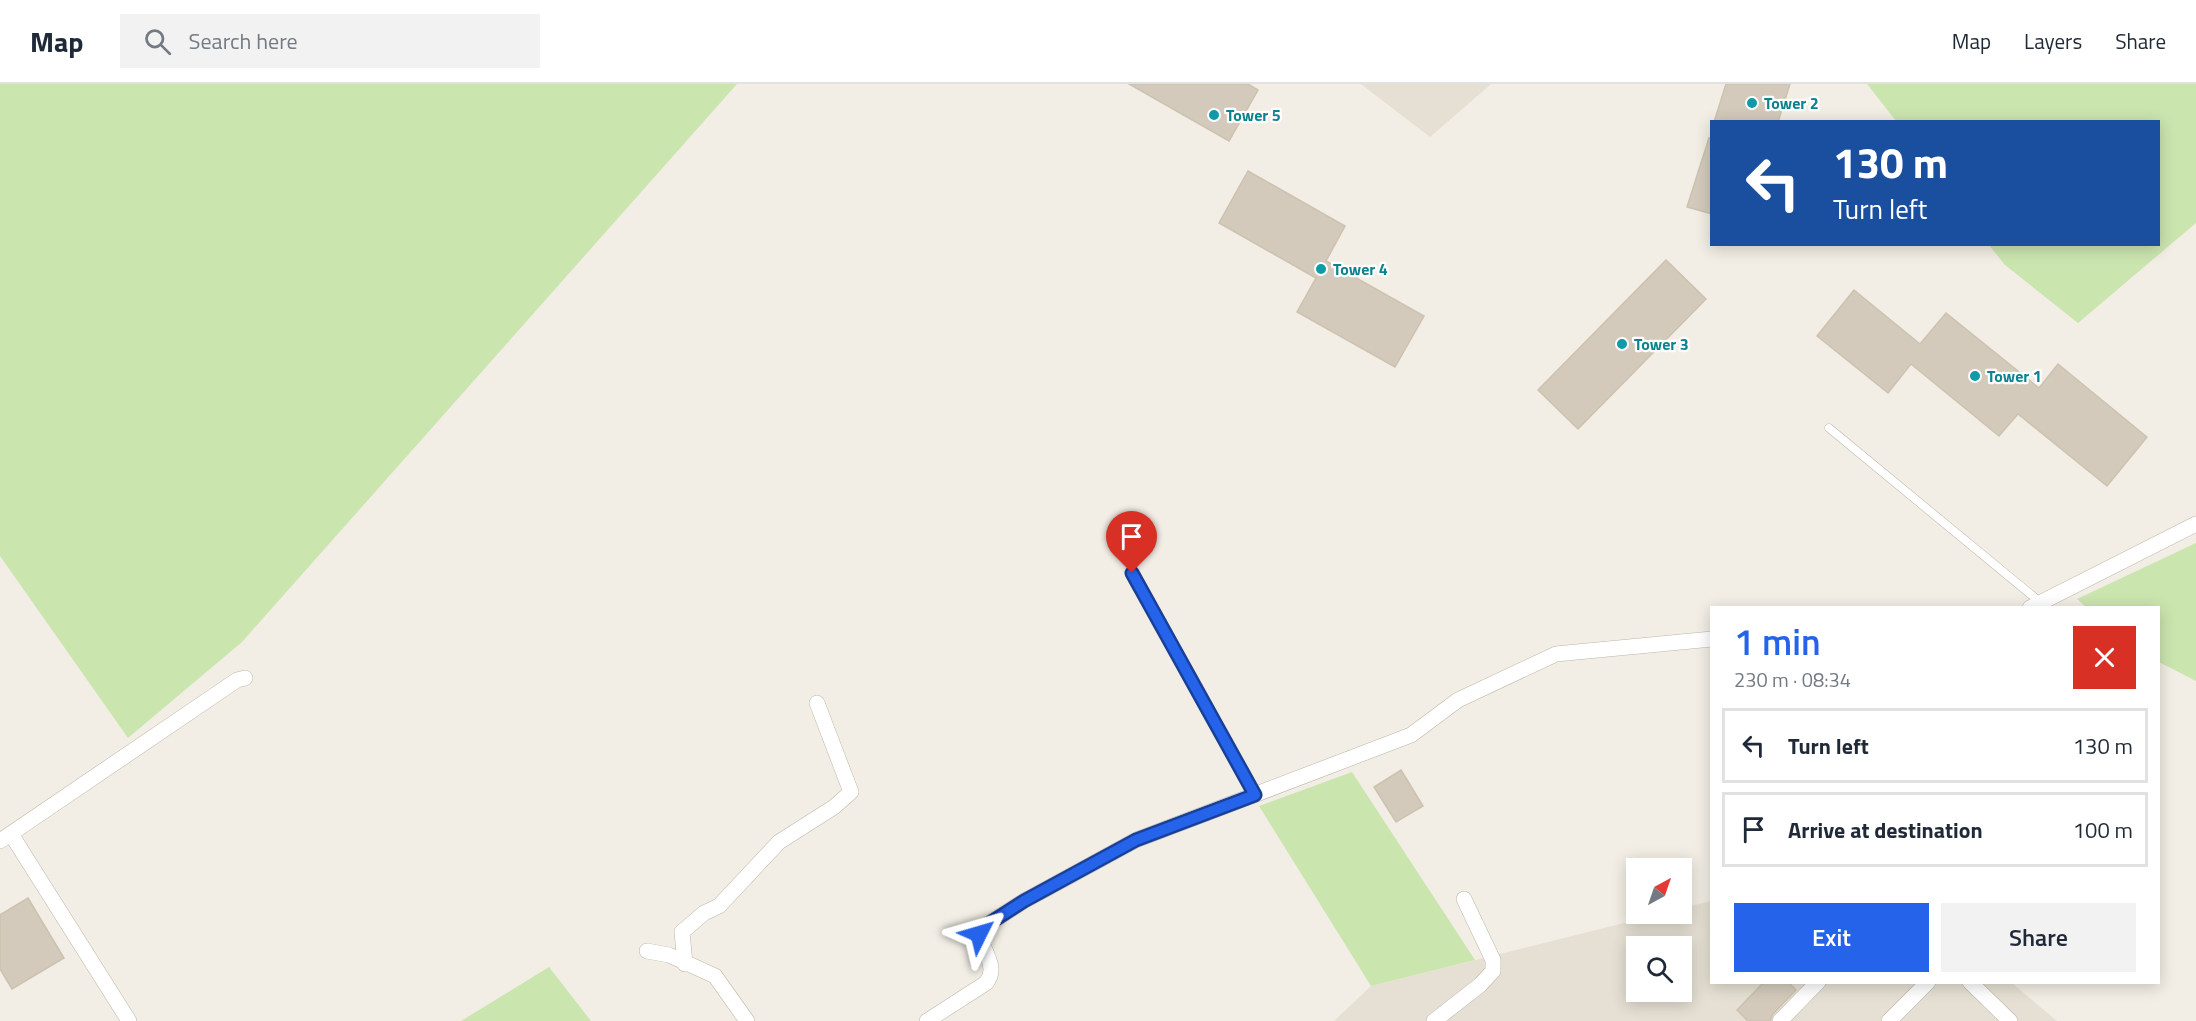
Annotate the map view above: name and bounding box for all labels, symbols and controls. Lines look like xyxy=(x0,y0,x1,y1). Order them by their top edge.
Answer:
search box xyxy=(120,14,540,68)
text: Map xyxy=(30,20,84,63)
text: Search here xyxy=(189,24,298,58)
icon: search xyxy=(141,25,174,58)
text: Map xyxy=(1952,25,1991,57)
text: Layers xyxy=(2024,25,2082,57)
text: Share xyxy=(2115,25,2166,57)
place label: Tower 2 xyxy=(1764,91,1819,115)
marker: Tower 2 xyxy=(1745,96,1759,110)
place label: Tower 5 xyxy=(1226,103,1281,127)
marker: Tower 5 xyxy=(1207,108,1221,122)
text: 130 m xyxy=(1833,130,1948,194)
icon: left xyxy=(1734,144,1812,222)
text: Turn left xyxy=(1833,188,1927,229)
place label: Tower 4 xyxy=(1333,257,1388,281)
marker: Tower 4 xyxy=(1314,262,1328,276)
place label: Tower 3 xyxy=(1634,332,1689,356)
marker: Tower 3 xyxy=(1615,337,1629,351)
place label: Tower 1 xyxy=(1987,364,2042,388)
marker: Tower 1 xyxy=(1968,369,1982,383)
pin xyxy=(1106,511,1157,573)
icon: arrive xyxy=(1115,520,1148,553)
text: 1 min xyxy=(1734,614,1821,669)
button: close xyxy=(2073,626,2136,689)
text: 230 m · 08:34 xyxy=(1734,664,1851,695)
icon: left xyxy=(1737,729,1770,762)
text: Turn left xyxy=(1788,729,1869,763)
text: 130 m xyxy=(2073,729,2133,763)
icon: arrive xyxy=(1737,813,1770,846)
text: Arrive at destination xyxy=(1788,813,1983,847)
text: 100 m xyxy=(2073,813,2133,847)
north arrow xyxy=(1626,858,1692,924)
map controls xyxy=(1626,858,1692,1002)
position arrow xyxy=(947,902,1011,966)
button: Exit xyxy=(1734,903,1929,972)
button: Share xyxy=(1941,903,2136,972)
button: search xyxy=(1626,936,1692,1002)

